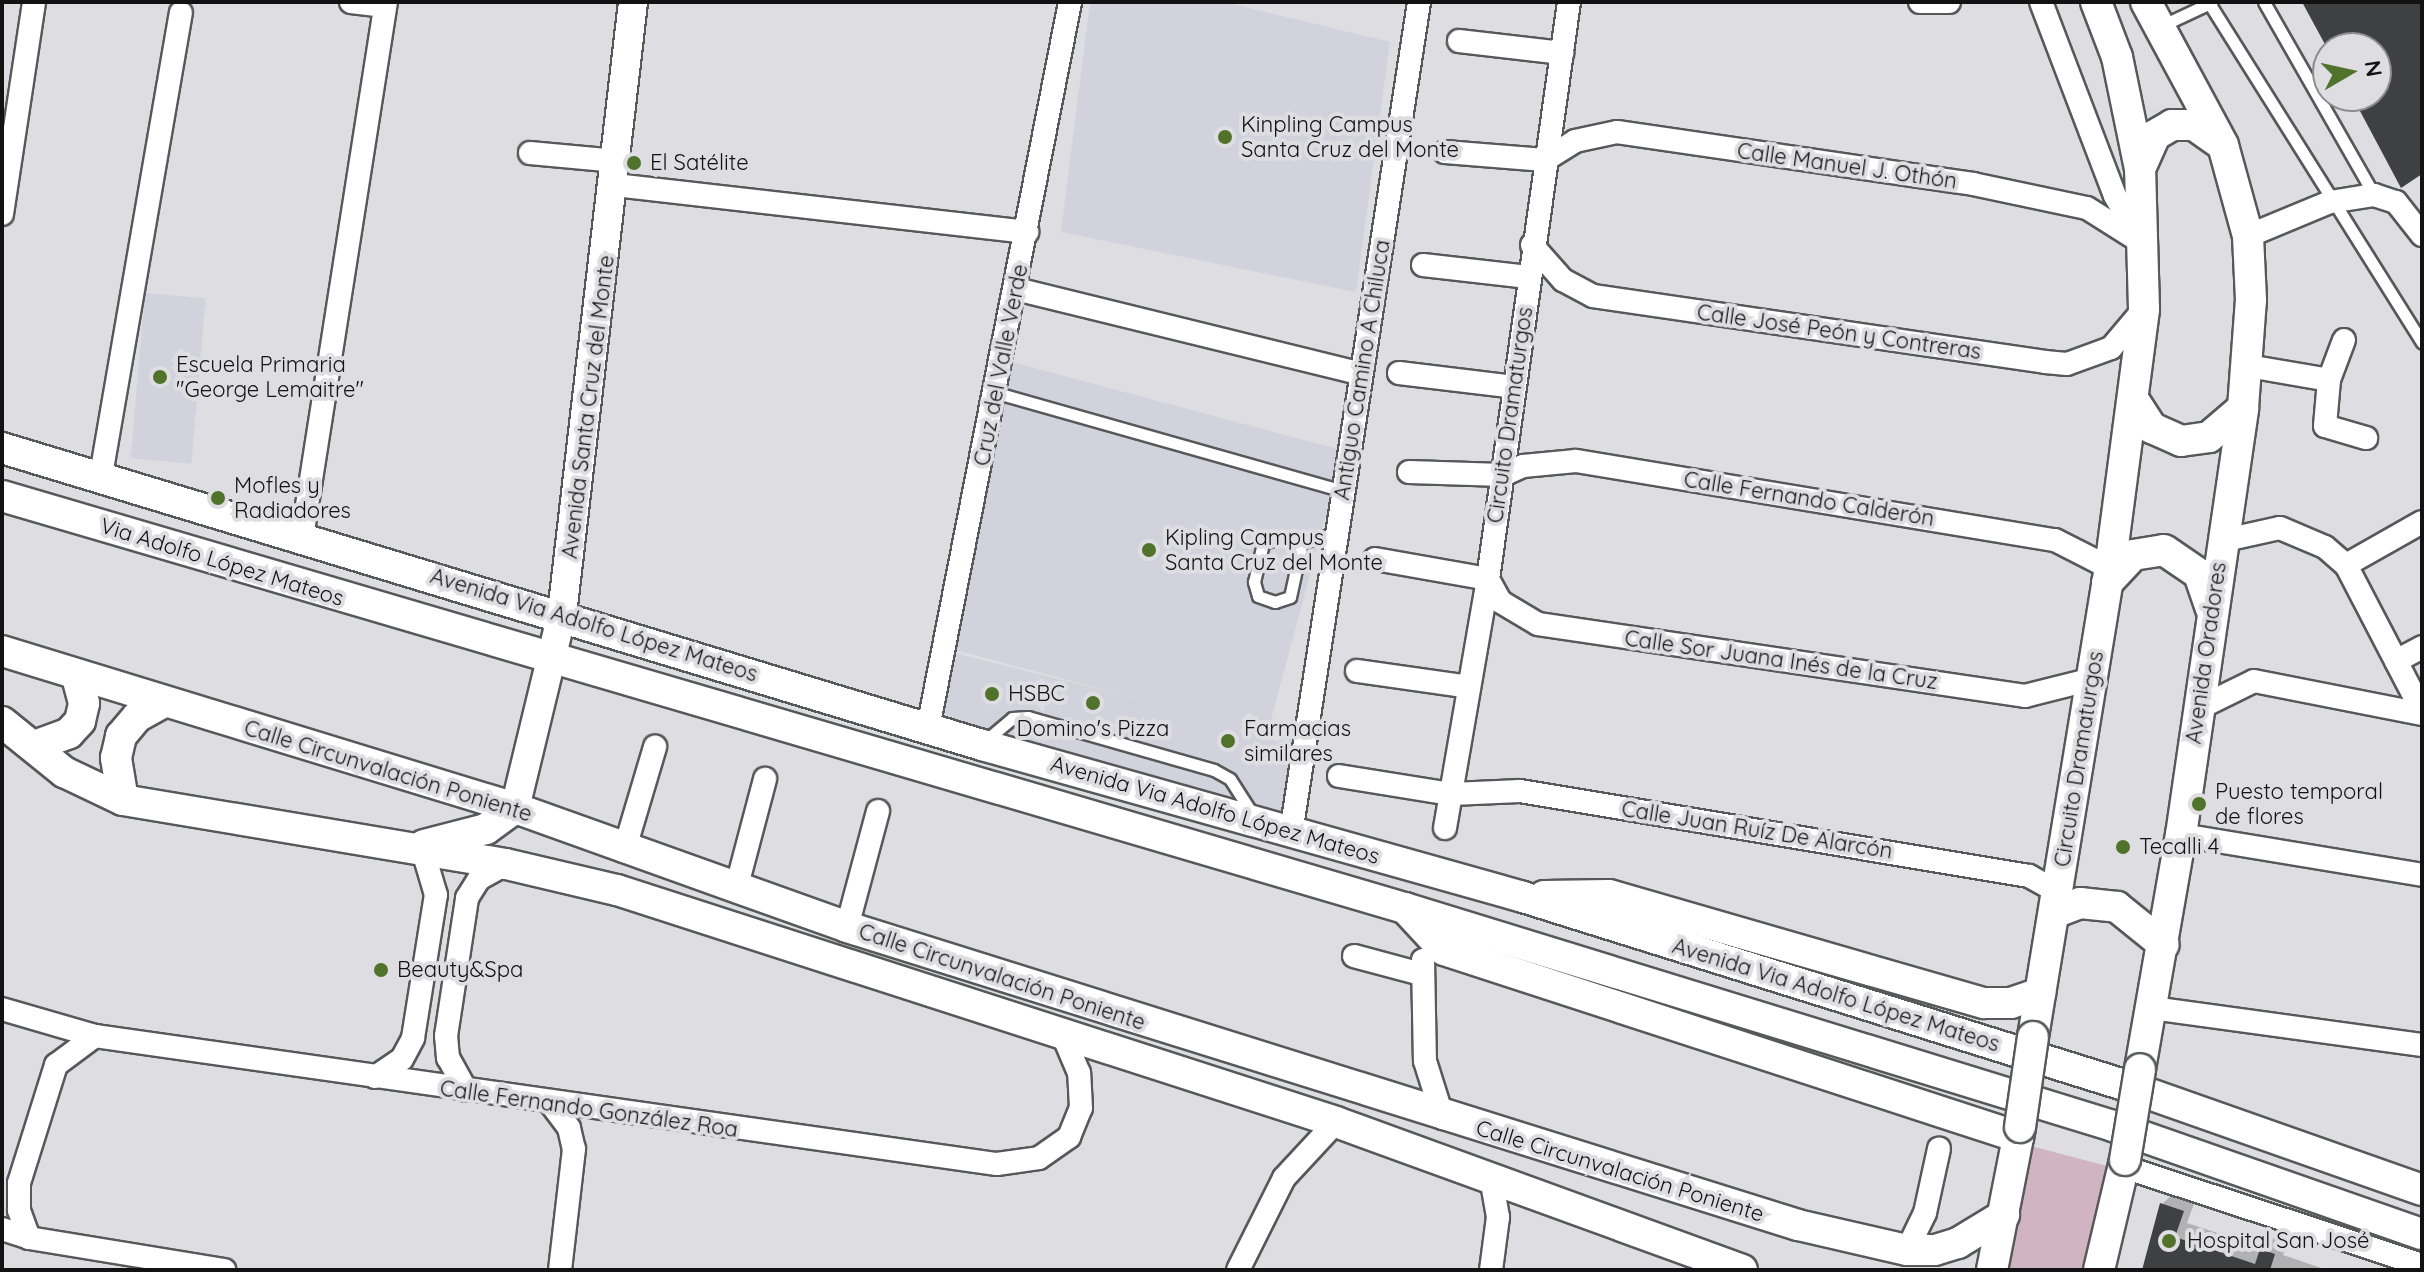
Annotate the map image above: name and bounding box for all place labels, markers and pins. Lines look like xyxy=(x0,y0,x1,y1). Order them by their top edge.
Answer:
place label: Kinpling Campus Santa Cruz del Monte xyxy=(1241,111,1459,162)
marker: Kinpling Campus Santa Cruz del Monte xyxy=(1216,128,1234,146)
place label: El Satélite xyxy=(650,150,749,176)
marker: El Satélite xyxy=(625,154,643,172)
place label: Escuela Primaria "George Lemaitre" xyxy=(176,351,364,402)
marker: Escuela Primaria "George Lemaitre" xyxy=(151,368,169,386)
place label: Mofles y Radiadores xyxy=(234,472,351,524)
marker: Mofles y Radiadores xyxy=(209,489,227,507)
place label: Kipling Campus Santa Cruz del Monte xyxy=(1165,524,1383,576)
marker: Kipling Campus Santa Cruz del Monte xyxy=(1140,541,1158,559)
place label: HSBC xyxy=(1008,681,1065,707)
marker: HSBC xyxy=(983,685,1001,703)
marker: Domino's Pizza xyxy=(1084,694,1102,712)
place label: Farmacias similares xyxy=(1244,715,1351,766)
place label: Domino's Pizza xyxy=(1017,716,1169,742)
marker: Farmacias similares xyxy=(1219,732,1237,750)
place label: Puesto temporal de flores xyxy=(2215,778,2383,830)
marker: Puesto temporal de flores xyxy=(2190,795,2208,813)
place label: Tecalli 4 xyxy=(2139,834,2219,860)
marker: Tecalli 4 xyxy=(2114,838,2132,856)
place label: Beauty&Spa xyxy=(397,957,523,983)
marker: Beauty&Spa xyxy=(372,961,390,979)
place label: Hospital San José xyxy=(2187,1228,2369,1254)
marker: Hospital San José xyxy=(2158,1230,2180,1252)

